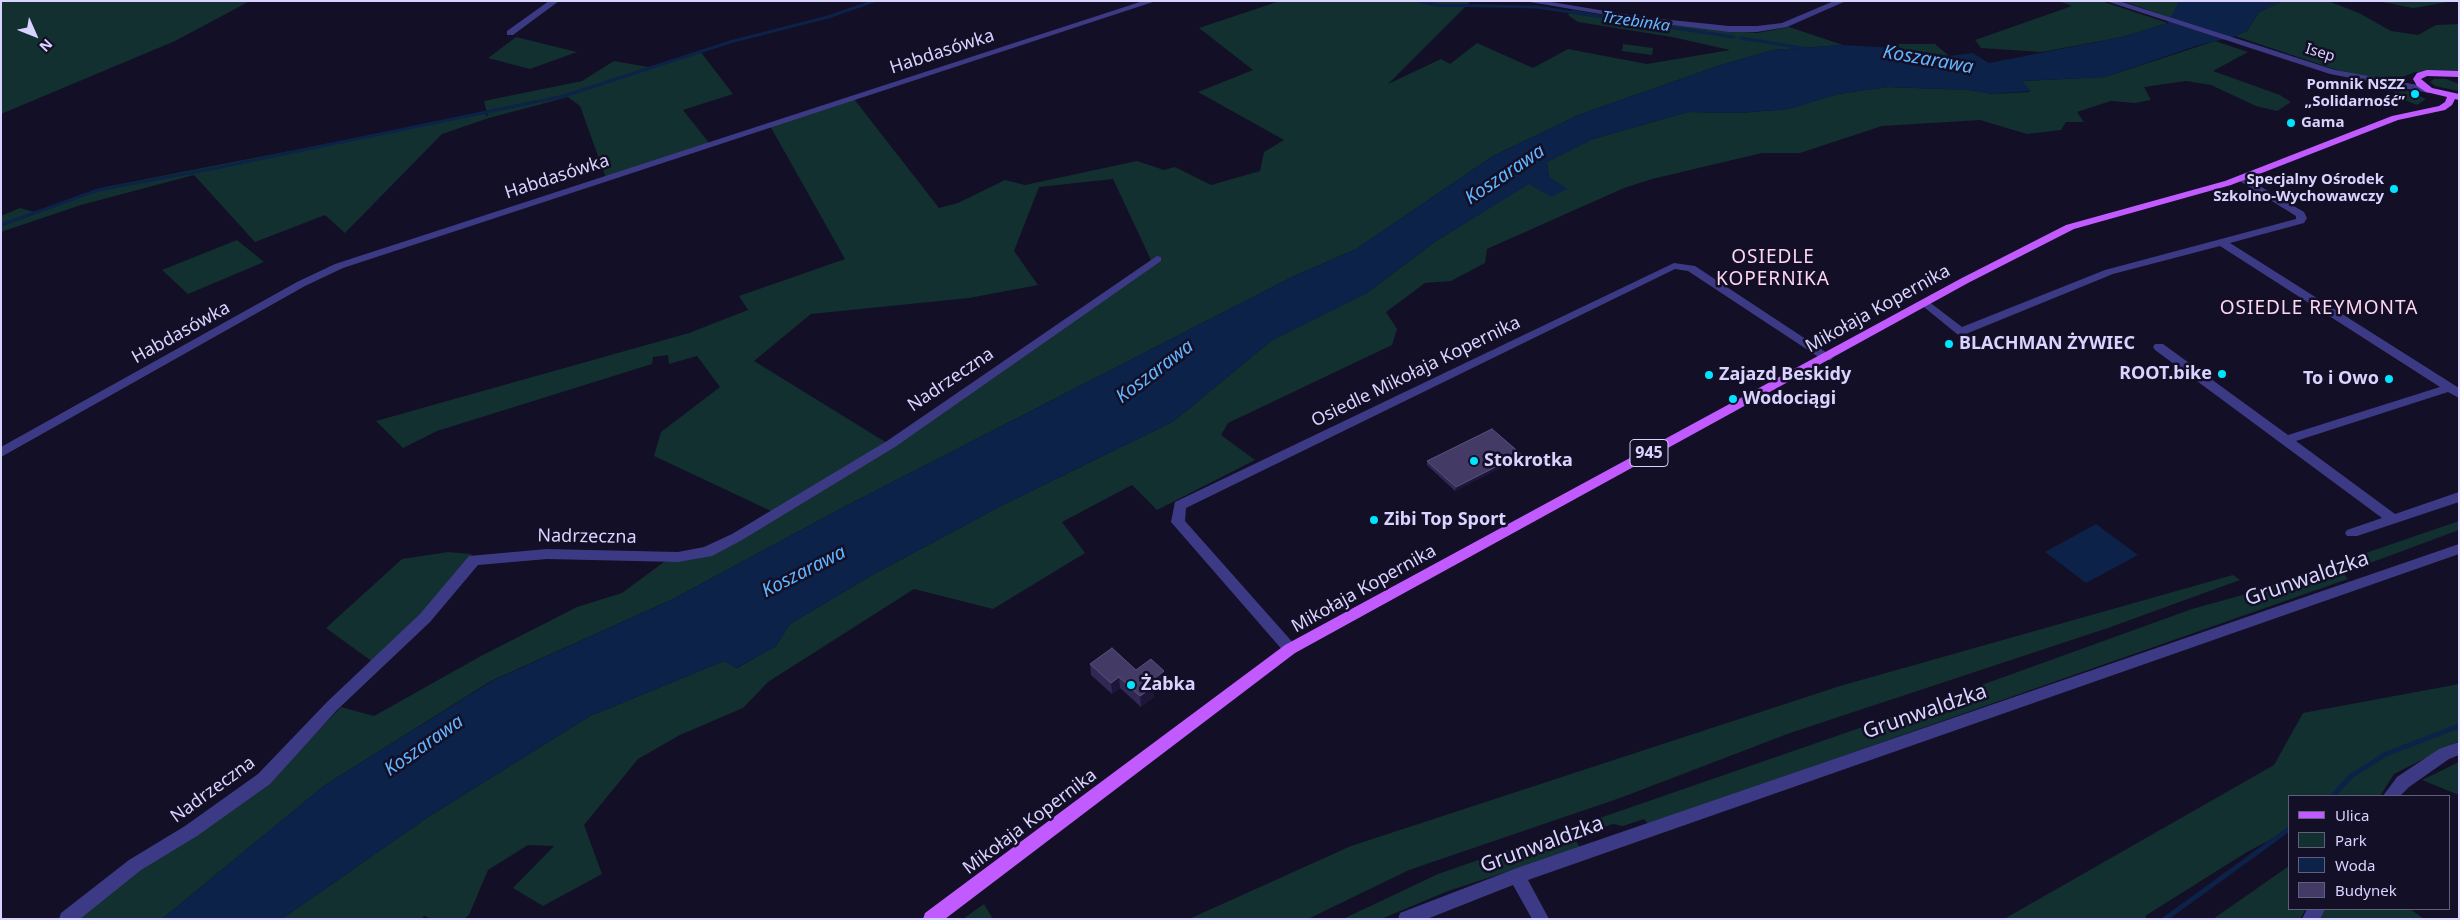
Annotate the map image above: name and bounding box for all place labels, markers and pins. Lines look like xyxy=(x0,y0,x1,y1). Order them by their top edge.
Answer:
place label: Pomnik NSZZ „Solidarność” xyxy=(2304,76,2405,111)
marker: Pomnik NSZZ „Solidarność” xyxy=(2409,88,2421,100)
place label: Gama xyxy=(2301,114,2344,132)
marker: Gama xyxy=(2285,117,2297,129)
place label: Specjalny Ośrodek Szkolno-Wychowawczy xyxy=(2213,171,2384,206)
marker: Specjalny Ośrodek Szkolno-Wychowawczy xyxy=(2388,183,2400,195)
place label: BLACHMAN ŻYWIEC xyxy=(1959,333,2135,355)
marker: BLACHMAN ŻYWIEC xyxy=(1943,338,1955,350)
place label: ROOT.bike xyxy=(2119,363,2212,385)
place label: Zajazd Beskidy xyxy=(1719,364,1851,386)
marker: ROOT.bike xyxy=(2216,368,2228,380)
place label: To i Owo xyxy=(2303,368,2379,390)
marker: Zajazd Beskidy xyxy=(1703,369,1715,381)
marker: To i Owo xyxy=(2383,373,2395,385)
place label: Wodociągi xyxy=(1743,388,1836,410)
marker: Wodociągi xyxy=(1727,393,1739,405)
place label: Stokrotka xyxy=(1484,450,1573,472)
marker: Stokrotka xyxy=(1468,455,1480,467)
place label: Zibi Top Sport xyxy=(1384,509,1506,531)
marker: Zibi Top Sport xyxy=(1368,514,1380,526)
place label: Żabka xyxy=(1141,674,1196,696)
marker: Żabka xyxy=(1125,679,1137,691)

